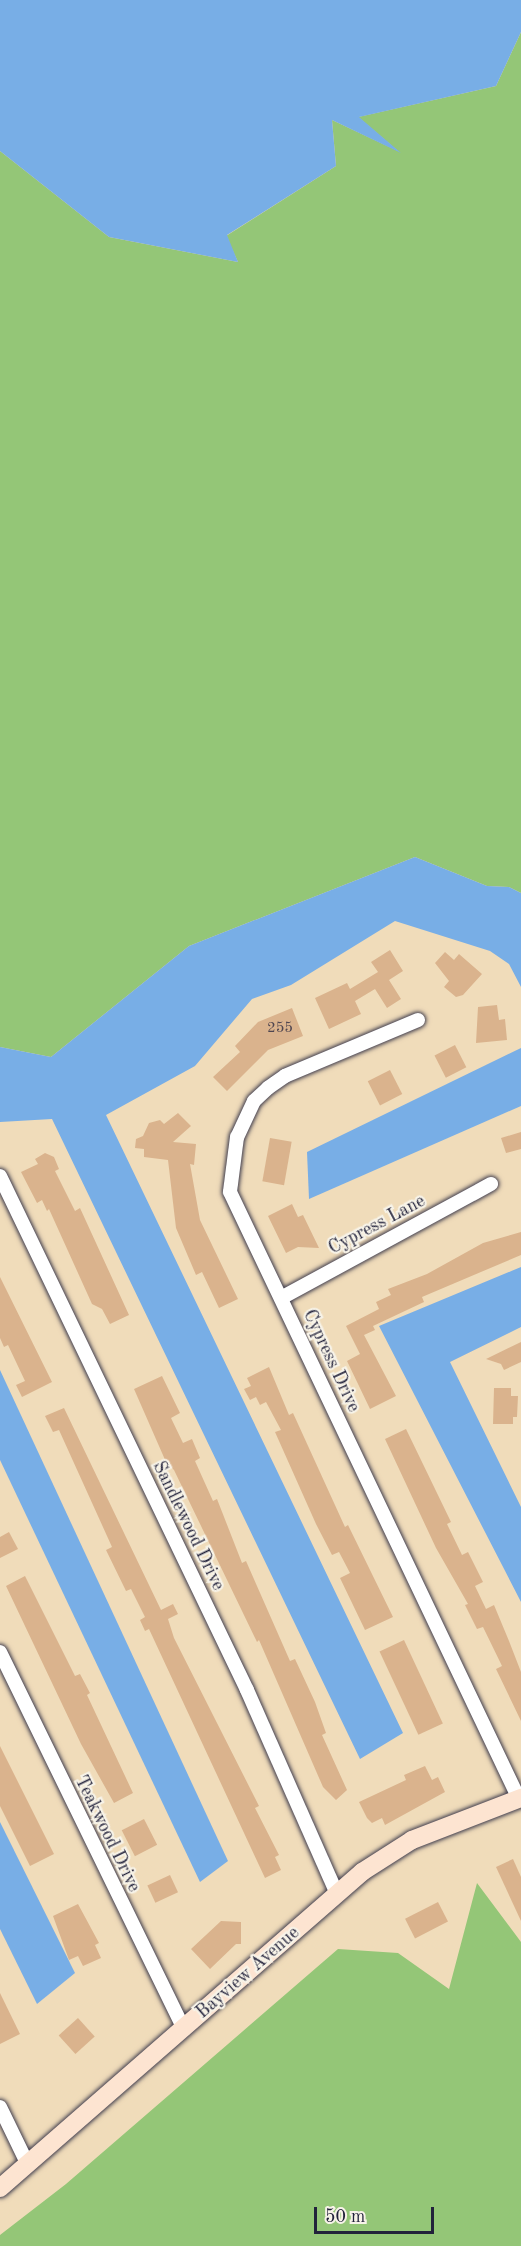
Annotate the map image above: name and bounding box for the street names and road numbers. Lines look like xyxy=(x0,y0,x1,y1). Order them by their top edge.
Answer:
street label: Cypress Lane xyxy=(325,1191,429,1259)
street label: Cypress Drive xyxy=(298,1306,364,1416)
street label: Sandlewood Drive xyxy=(147,1458,229,1594)
street label: Teakwood Drive xyxy=(70,1772,144,1896)
street label: Bayview Avenue xyxy=(192,1922,304,2024)

